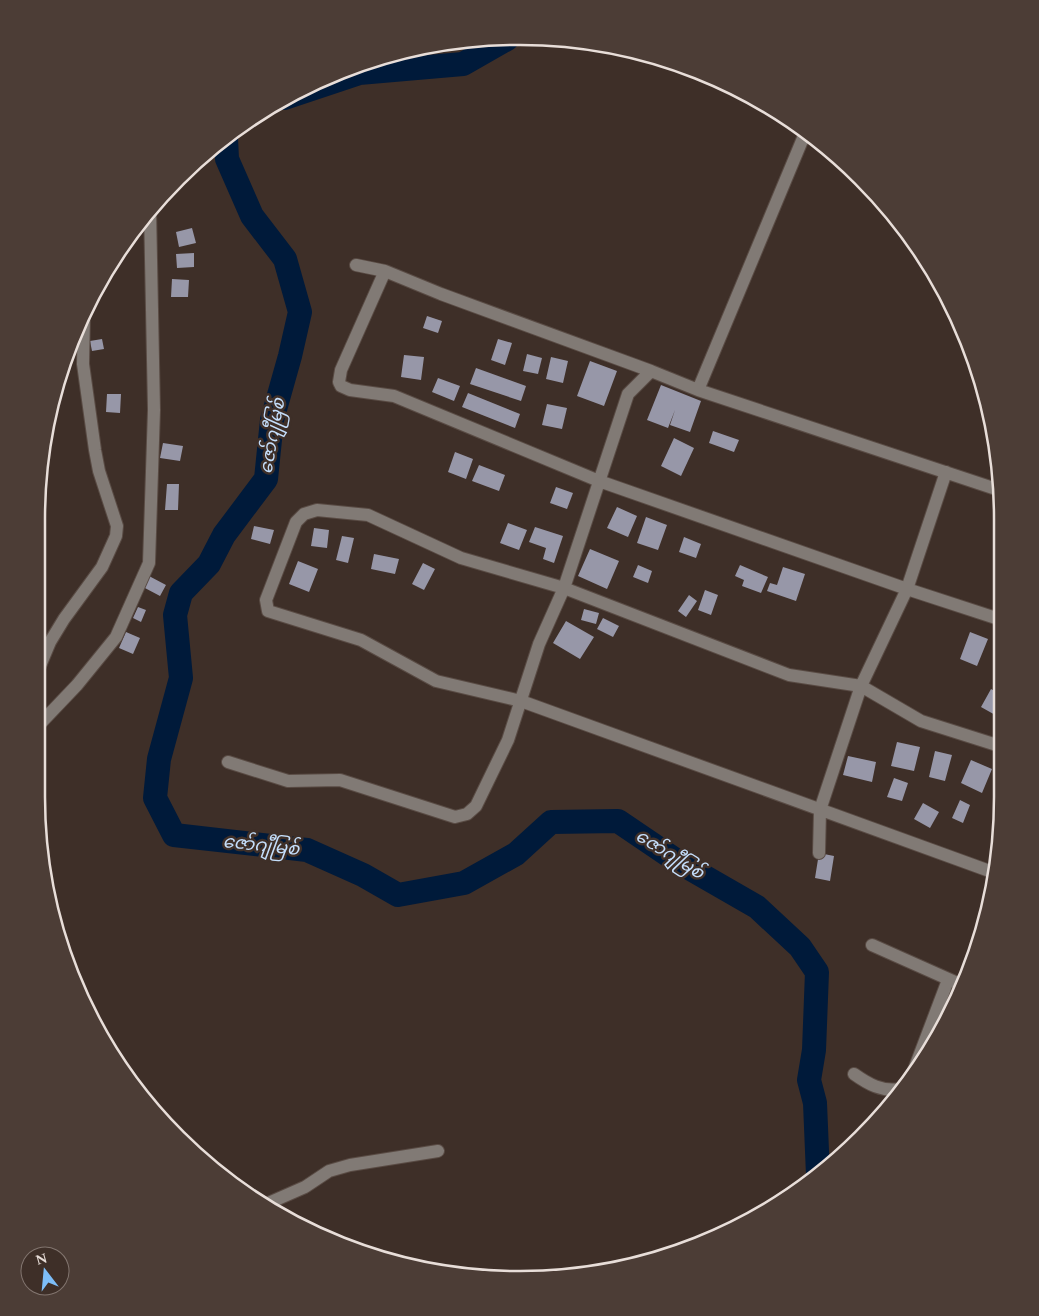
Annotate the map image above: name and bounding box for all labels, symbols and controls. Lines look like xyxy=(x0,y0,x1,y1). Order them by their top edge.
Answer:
water label: ဇော်ဂျီမြစ် xyxy=(253,395,294,476)
water label: ဇော်ဂျီမြစ် xyxy=(630,823,711,888)
water label: ဇော်ဂျီမြစ် xyxy=(221,828,302,864)
north arrow xyxy=(20,1246,70,1296)
text: N xyxy=(33,1247,50,1271)

